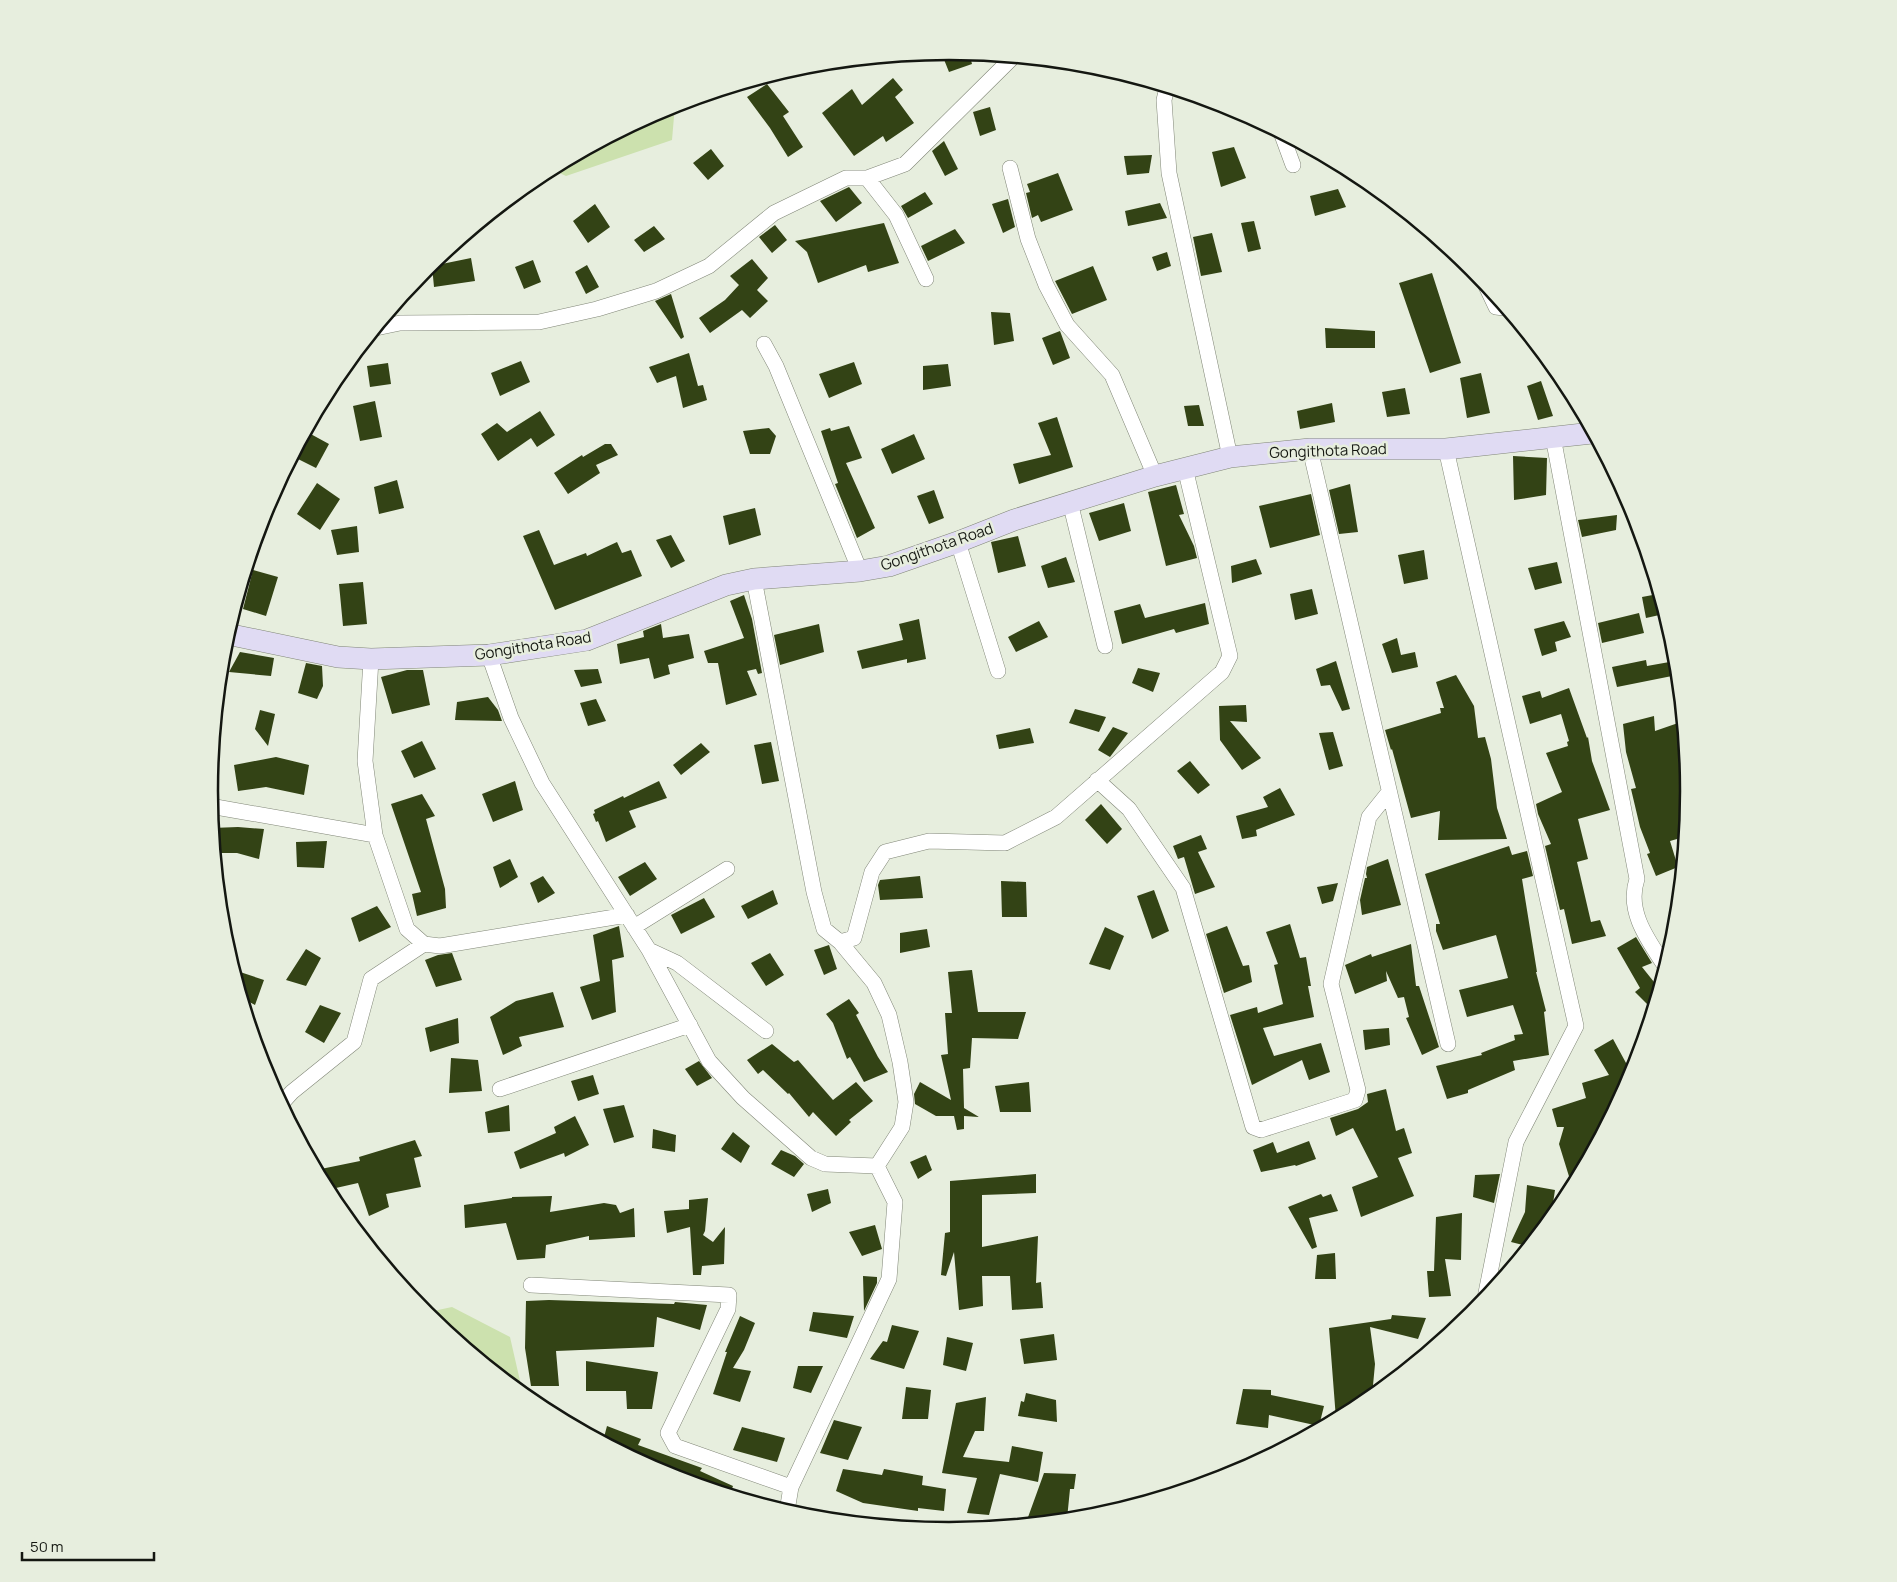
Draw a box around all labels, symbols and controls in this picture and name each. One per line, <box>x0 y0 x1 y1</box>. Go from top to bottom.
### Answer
street label: Gongithota Road <box>1269 438 1387 463</box>
street label: Gongithota Road <box>878 517 996 576</box>
street label: Gongithota Road <box>473 626 593 665</box>
scale bar <box>22 1530 155 1562</box>
text: 50 m <box>30 1536 64 1557</box>

